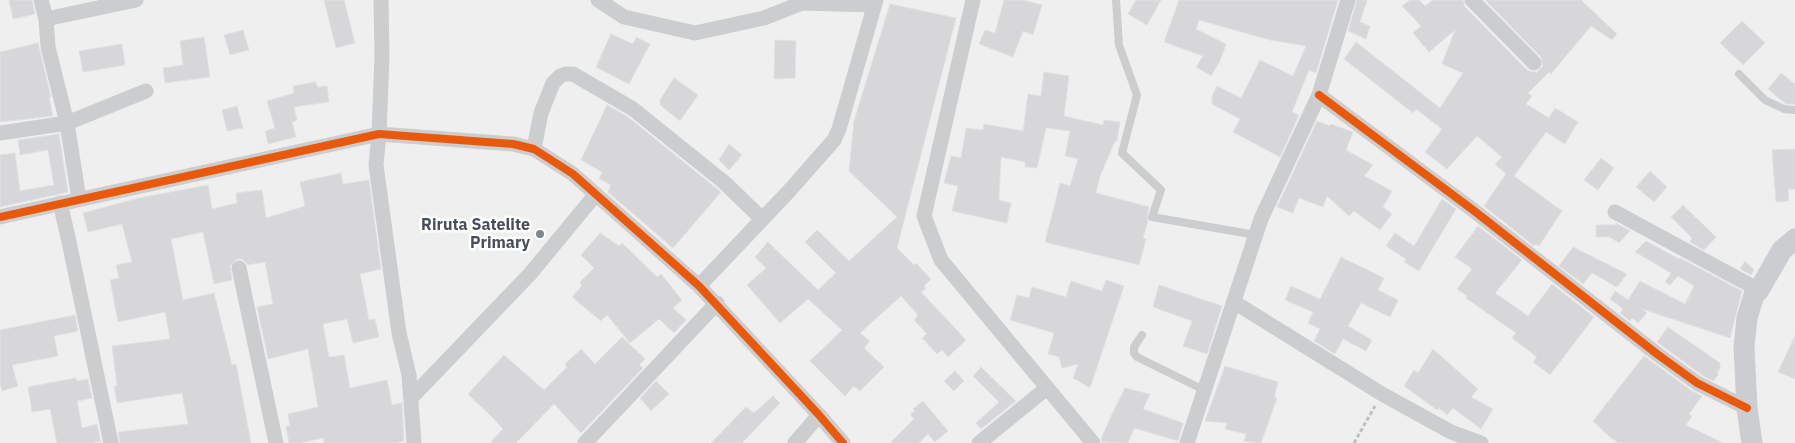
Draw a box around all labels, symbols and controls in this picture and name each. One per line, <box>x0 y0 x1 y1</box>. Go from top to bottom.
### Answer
place label: Riruta Satelite Primary <box>421 215 530 253</box>
marker: Riruta Satelite Primary <box>534 228 546 240</box>

